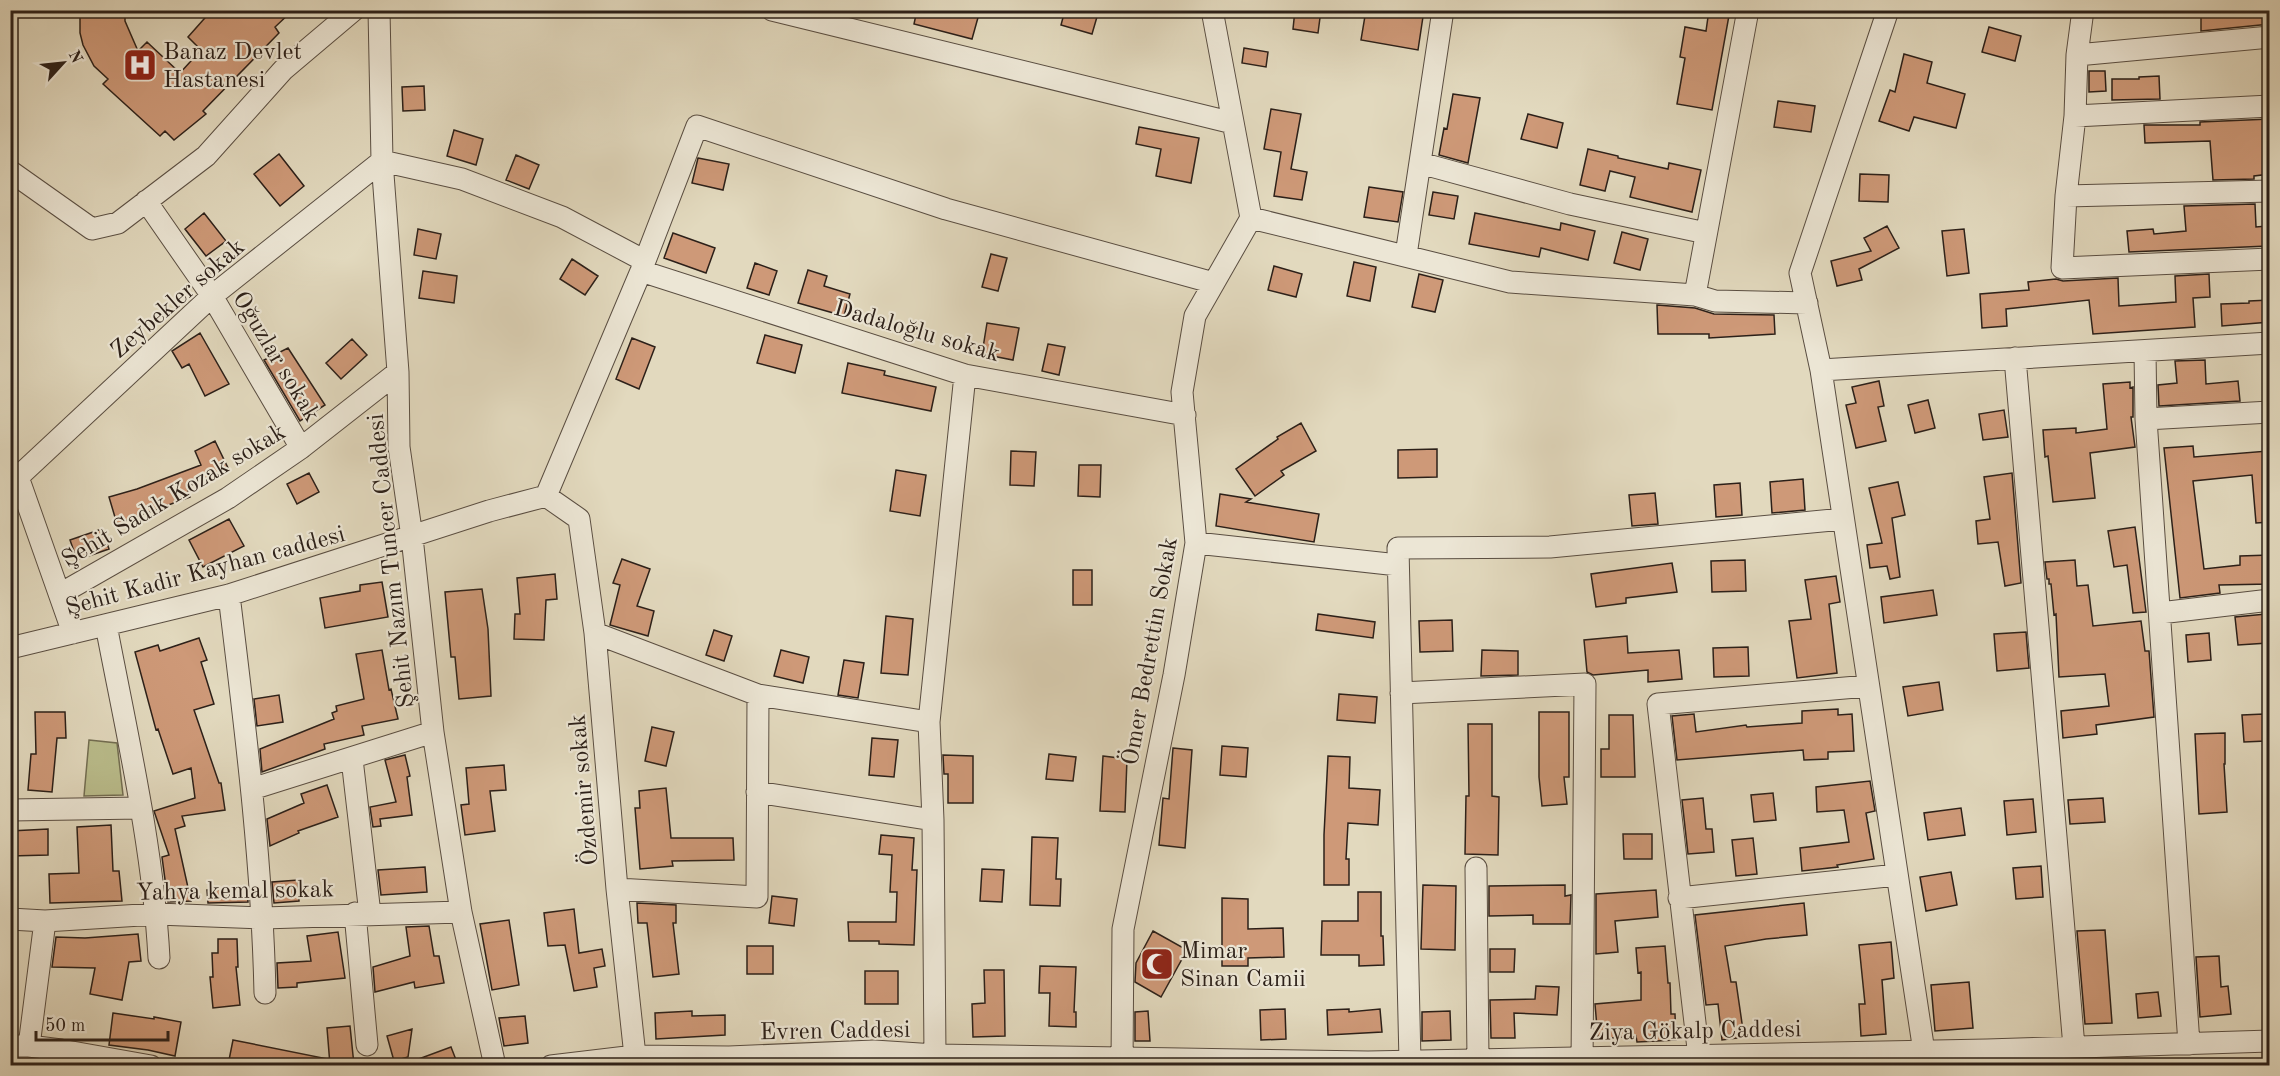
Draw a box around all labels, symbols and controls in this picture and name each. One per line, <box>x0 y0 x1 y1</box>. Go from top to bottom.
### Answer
north arrow <box>33 33 93 93</box>
place label: Banaz Devlet Hastanesi <box>163 41 302 93</box>
hospital icon: Banaz Devlet Hastanesi <box>122 47 158 83</box>
text: N <box>65 48 85 67</box>
street label: Zeybekler sokak <box>107 235 250 364</box>
street label: Oğuzlar sokak <box>227 288 323 426</box>
street label: Dadaloğlu sokak <box>831 297 1002 367</box>
street label: Şehit Nazım Tuncer Caddesi <box>365 413 419 709</box>
street label: Şehit Sadık Kozak sokak <box>58 420 290 573</box>
street label: Şehit Kadir Kayhan caddesi <box>63 523 348 621</box>
street label: Ömer Bedrettin Sokak <box>1115 535 1183 767</box>
street label: Özdemir sokak <box>562 713 604 867</box>
street label: Yahya kemal sokak <box>136 878 334 906</box>
place label: Mimar Sinan Camii <box>1180 940 1306 992</box>
mosque icon: Mimar Sinan Camii <box>1139 946 1175 982</box>
scale bar <box>36 1004 168 1042</box>
text: 50 m <box>45 1017 85 1035</box>
street label: Ziya Gökalp Caddesi <box>1588 1018 1802 1046</box>
street label: Evren Caddesi <box>759 1019 911 1045</box>

